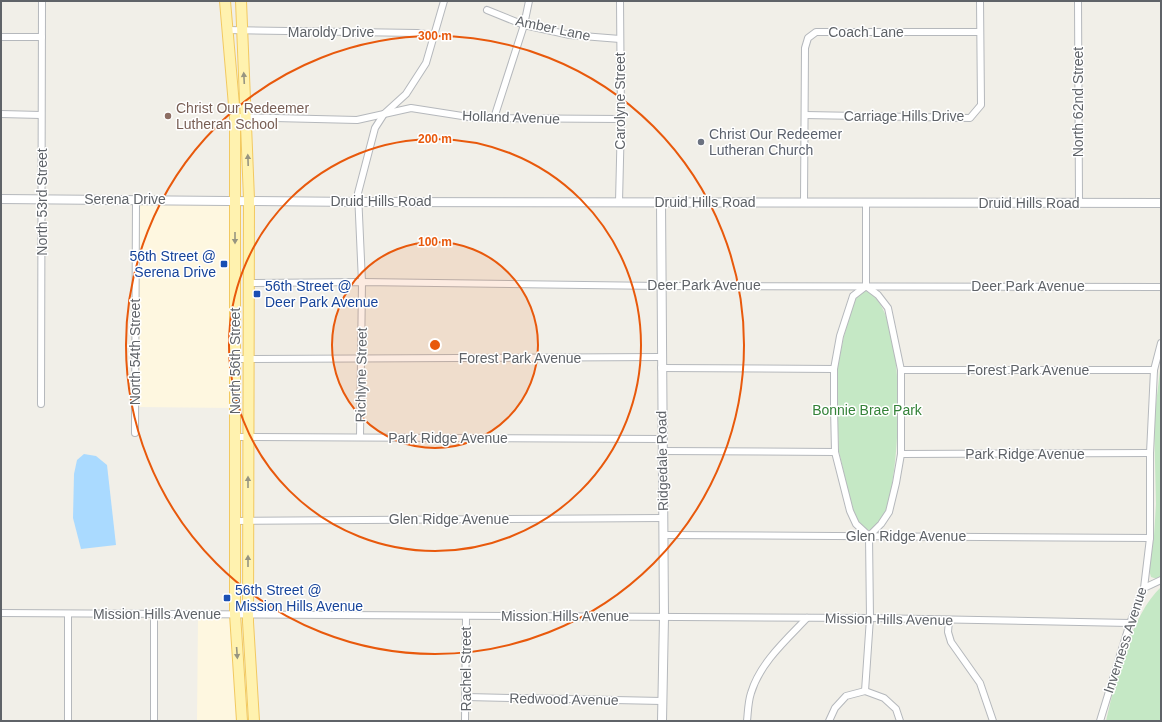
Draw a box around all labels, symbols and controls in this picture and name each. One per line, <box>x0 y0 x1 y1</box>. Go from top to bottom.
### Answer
street label: Amber Lane <box>514 12 592 44</box>
street label: Maroldy Drive <box>288 24 374 40</box>
street label: Coach Lane <box>828 24 904 40</box>
text: 300 m <box>418 29 452 43</box>
street label: North 62nd Street <box>1070 47 1086 157</box>
street label: Carolyne Street <box>612 52 628 150</box>
one-way arrow <box>241 72 248 84</box>
place label: Christ Our Redeemer Lutheran School <box>176 100 309 132</box>
street label: Holland Avenue <box>462 107 560 127</box>
street label: Carriage Hills Drive <box>844 108 964 124</box>
marker: Christ Our Redeemer Lutheran School <box>163 111 173 121</box>
place label: Christ Our Redeemer Lutheran Church <box>709 126 842 158</box>
text: 200 m <box>418 132 452 146</box>
marker: Christ Our Redeemer Lutheran Church <box>696 137 706 147</box>
street label: North 53rd Street <box>34 148 50 256</box>
one-way arrow <box>244 154 251 166</box>
street label: Serena Drive <box>84 191 166 207</box>
street label: Druid Hills Road <box>330 193 432 209</box>
street label: Druid Hills Road <box>654 194 756 210</box>
street label: Druid Hills Road <box>978 195 1080 211</box>
one-way arrow <box>232 232 239 244</box>
text: 100 m <box>418 235 452 249</box>
place label: 56th Street @ Serena Drive <box>129 248 216 280</box>
marker: 56th Street @ Serena Drive <box>219 259 229 269</box>
street label: Deer Park Avenue <box>647 277 761 293</box>
place label: 56th Street @ Deer Park Avenue <box>265 278 379 310</box>
street label: Deer Park Avenue <box>971 278 1085 294</box>
marker: 56th Street @ Deer Park Avenue <box>252 289 262 299</box>
street label: North 54th Street <box>127 299 143 405</box>
street label: North 56th Street <box>227 308 243 414</box>
street label: Richlyne Street <box>352 327 370 423</box>
centre of rings <box>428 338 442 352</box>
street label: Forest Park Avenue <box>459 350 582 366</box>
street label: Forest Park Avenue <box>967 362 1090 378</box>
park label: Bonnie Brae Park <box>812 402 923 418</box>
street label: Ridgedale Road <box>653 411 671 511</box>
street label: Park Ridge Avenue <box>388 430 508 446</box>
street label: Park Ridge Avenue <box>965 446 1085 462</box>
one-way arrow <box>245 475 251 488</box>
street label: Glen Ridge Avenue <box>389 511 509 527</box>
street label: Glen Ridge Avenue <box>846 528 966 544</box>
one-way arrow <box>245 554 251 567</box>
place label: 56th Street @ Mission Hills Avenue <box>235 582 363 614</box>
street label: Inverness Avenue <box>1100 585 1150 695</box>
marker: 56th Street @ Mission Hills Avenue <box>222 593 232 603</box>
street label: Mission Hills Avenue <box>93 606 221 622</box>
street label: Mission Hills Avenue <box>501 608 629 624</box>
street label: Mission Hills Avenue <box>825 610 953 628</box>
street label: Rachel Street <box>458 626 474 711</box>
one-way arrow <box>234 647 241 659</box>
street label: Redwood Avenue <box>509 690 619 708</box>

